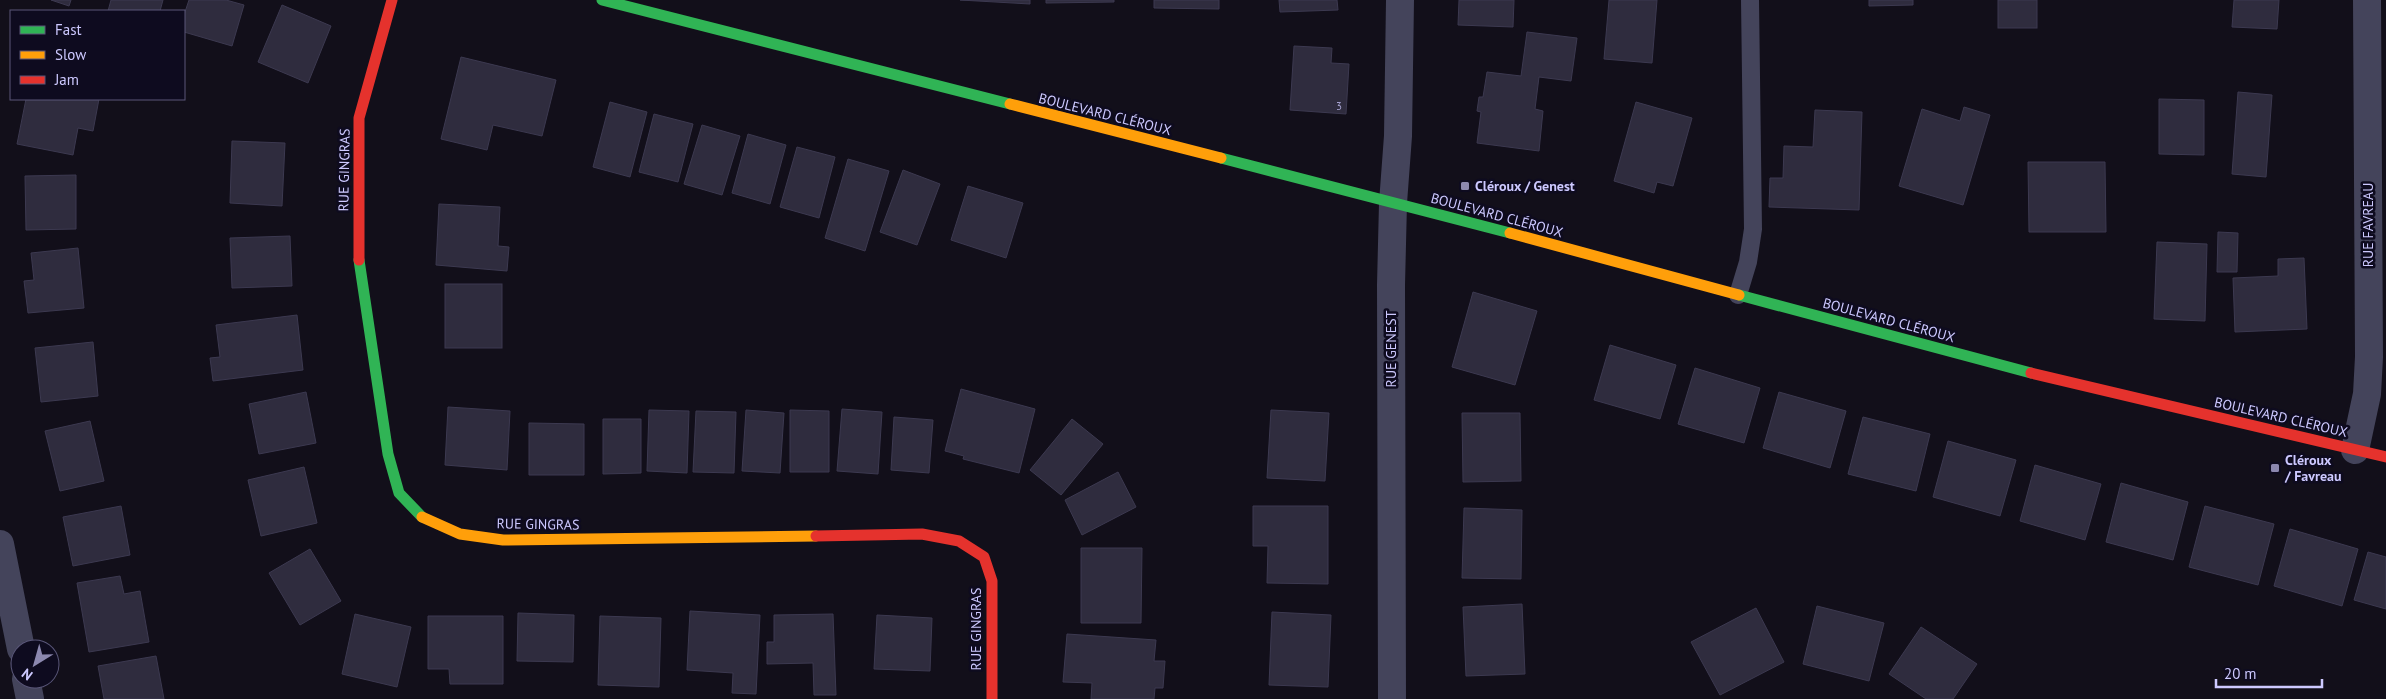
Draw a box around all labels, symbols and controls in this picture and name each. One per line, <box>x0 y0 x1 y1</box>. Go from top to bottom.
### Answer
legend <box>10 10 185 100</box>
text: Fast <box>55 20 82 39</box>
text: Slow <box>55 45 86 64</box>
text: Jam <box>54 70 79 89</box>
street label: BOULEVARD CLÉROUX <box>1037 89 1174 139</box>
house number: 3 <box>1336 99 1342 113</box>
street label: RUE GINGRAS <box>334 128 354 212</box>
place label: Cléroux / Genest <box>1475 177 1575 195</box>
marker: Cléroux / Genest <box>1459 180 1471 192</box>
street label: RUE FAVREAU <box>2359 183 2377 267</box>
street label: BOULEVARD CLÉROUX <box>1429 189 1565 241</box>
street label: BOULEVARD CLÉROUX <box>1821 294 1957 346</box>
street label: RUE GENEST <box>1382 310 1400 387</box>
street label: BOULEVARD CLÉROUX <box>2213 393 2350 441</box>
place label: Cléroux / Favreau <box>2284 451 2342 485</box>
marker: Cléroux / Favreau <box>2269 462 2281 474</box>
street label: RUE GINGRAS <box>496 514 580 534</box>
street label: RUE GINGRAS <box>967 588 985 670</box>
north arrow <box>10 639 60 689</box>
scale bar <box>2216 656 2322 688</box>
text: N <box>18 664 36 684</box>
text: 20 m <box>2224 664 2257 683</box>

